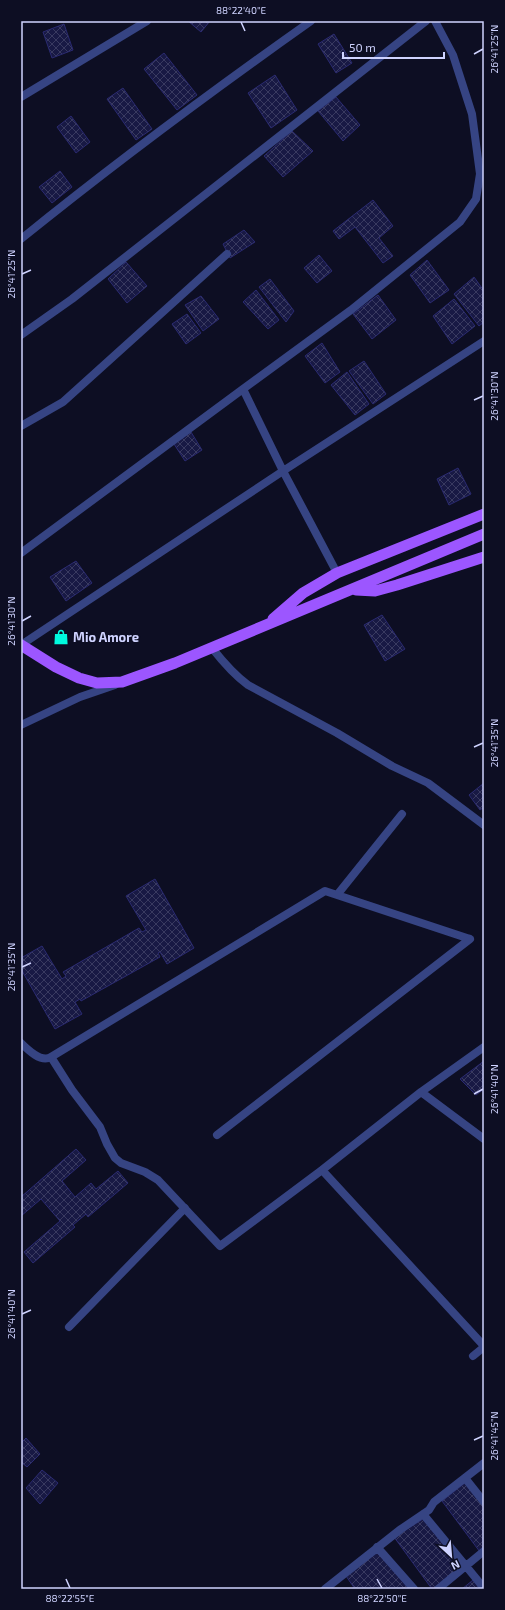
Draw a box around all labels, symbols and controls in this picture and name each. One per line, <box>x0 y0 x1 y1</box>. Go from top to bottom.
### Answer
text: 88°22'40"E <box>216 4 267 16</box>
text: 26°41'25"N <box>488 25 500 73</box>
scale bar <box>343 34 444 60</box>
text: 50 m <box>349 40 376 54</box>
text: 26°41'25"N <box>5 250 17 298</box>
text: 26°41'30"N <box>488 371 500 421</box>
text: 26°41'30"N <box>5 596 17 646</box>
shop icon: Mio Amore <box>52 628 70 646</box>
place label: Mio Amore <box>73 629 139 645</box>
text: 26°41'35"N <box>488 719 500 767</box>
text: 26°41'35"N <box>5 943 17 991</box>
text: 26°41'40"N <box>488 1064 500 1114</box>
text: 26°41'40"N <box>5 1289 17 1339</box>
text: 26°41'45"N <box>488 1411 500 1461</box>
north arrow <box>431 1536 471 1576</box>
text: N <box>449 1558 462 1573</box>
text: 88°22'55"E <box>46 1592 95 1604</box>
text: 88°22'50"E <box>357 1592 407 1604</box>

